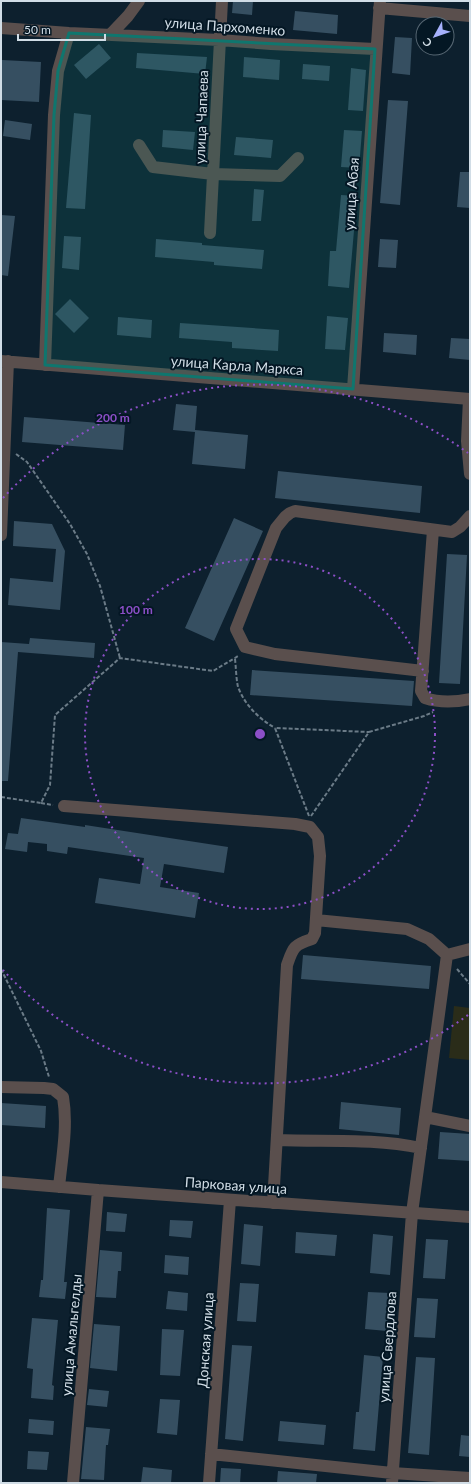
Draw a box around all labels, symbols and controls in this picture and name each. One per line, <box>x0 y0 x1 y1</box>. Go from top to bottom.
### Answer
street label: улица Пархоменко <box>164 13 286 39</box>
scale bar <box>18 16 105 42</box>
north arrow <box>415 16 455 56</box>
text: 50 m <box>24 22 51 37</box>
text: С <box>419 35 434 50</box>
street label: улица Чапаева <box>191 70 211 164</box>
street label: улица Абая <box>340 157 362 231</box>
street label: улица Карла Маркса <box>170 352 304 378</box>
text: 200 m <box>96 410 130 425</box>
text: 100 m <box>119 602 153 617</box>
centre of rings <box>253 727 267 741</box>
street label: Парковая улица <box>184 1173 288 1197</box>
street label: улица Амальгелды <box>57 1273 85 1397</box>
street label: Донская улица <box>193 1291 217 1388</box>
street label: улица Свердлова <box>375 1291 399 1403</box>

